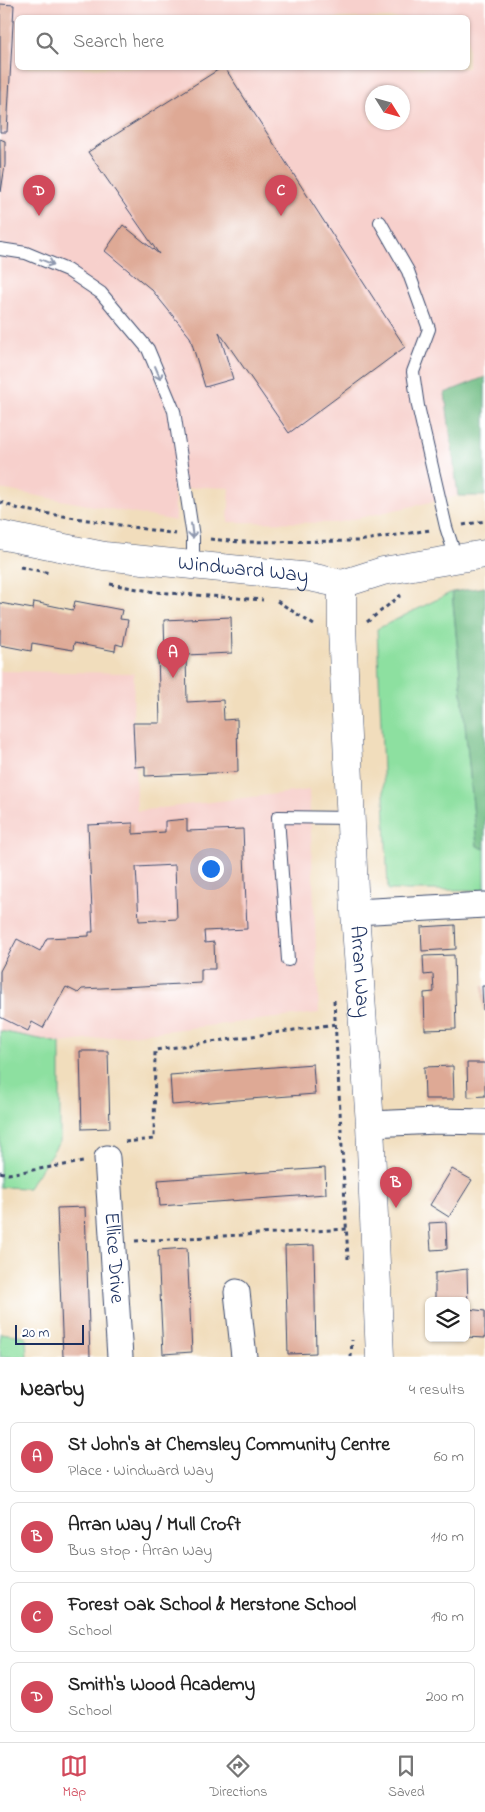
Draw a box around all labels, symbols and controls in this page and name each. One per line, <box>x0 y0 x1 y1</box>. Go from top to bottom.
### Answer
search box <box>15 15 470 70</box>
icon: search <box>33 29 61 57</box>
text: Search here <box>73 29 164 56</box>
north arrow <box>365 85 410 130</box>
pin: D <box>23 175 55 216</box>
pin: C <box>265 175 297 216</box>
one-way arrow <box>39 257 54 267</box>
one-way arrow <box>154 365 163 380</box>
one-way arrow <box>187 523 197 539</box>
street label: Windward Way <box>176 549 310 594</box>
pin: A <box>157 637 189 678</box>
your location <box>198 856 224 882</box>
street label: Arran Way <box>341 924 377 1019</box>
pin: B <box>380 1167 412 1208</box>
street label: Ellice Drive <box>96 1211 132 1305</box>
map controls <box>425 1297 470 1342</box>
button: layers <box>425 1297 470 1342</box>
scale bar <box>15 1322 84 1345</box>
text: 20 m <box>22 1323 49 1344</box>
text: Nearby <box>20 1375 84 1405</box>
text: 4 results <box>409 1378 465 1402</box>
text: St John's at Chemsley Community Centre <box>68 1432 390 1459</box>
text: A <box>32 1445 42 1469</box>
text: 60 m <box>434 1445 464 1469</box>
text: Place · Windward Way <box>68 1459 213 1483</box>
text: Arran Way / Mull Croft <box>68 1512 241 1539</box>
text: B <box>32 1525 42 1549</box>
text: 110 m <box>430 1525 464 1549</box>
text: Bus stop · Arran Way <box>68 1539 212 1563</box>
text: Forest Oak School & Merstone School <box>68 1592 356 1619</box>
text: C <box>33 1605 41 1629</box>
text: 190 m <box>431 1605 464 1629</box>
text: School <box>68 1619 112 1643</box>
text: Smith's Wood Academy <box>68 1672 255 1699</box>
text: D <box>31 1685 43 1709</box>
text: 200 m <box>426 1685 464 1709</box>
text: School <box>68 1699 112 1723</box>
tab: Map <box>60 1752 88 1803</box>
tab: Directions <box>209 1752 267 1803</box>
tab: Saved <box>388 1752 425 1803</box>

